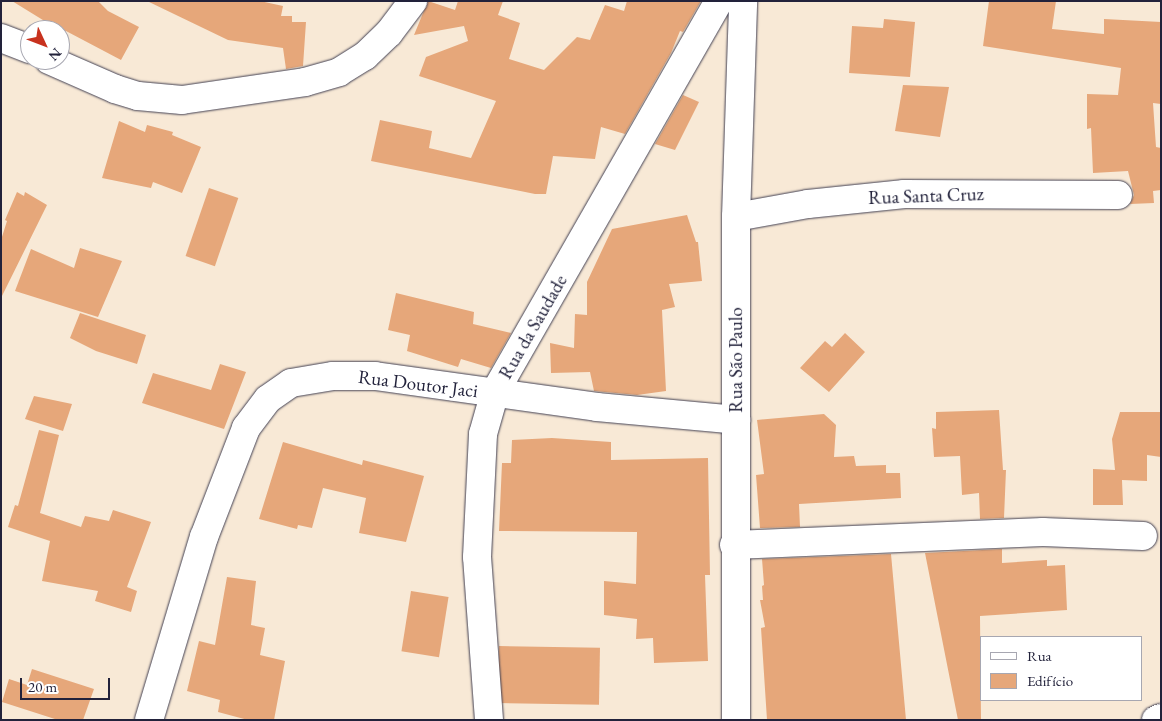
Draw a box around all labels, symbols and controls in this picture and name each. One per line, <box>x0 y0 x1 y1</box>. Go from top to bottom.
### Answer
north arrow <box>20 20 70 70</box>
text: N <box>45 44 66 65</box>
street label: Rua Santa Cruz <box>868 183 984 209</box>
street label: Rua da Saudade <box>494 271 572 383</box>
street label: Rua São Paulo <box>725 307 747 413</box>
street label: Rua Doutor Jaci <box>357 365 479 403</box>
legend <box>980 636 1142 701</box>
text: Rua <box>1027 646 1052 665</box>
scale bar <box>22 668 112 700</box>
text: Edifício <box>1027 671 1073 690</box>
text: 20 m <box>28 677 57 696</box>

